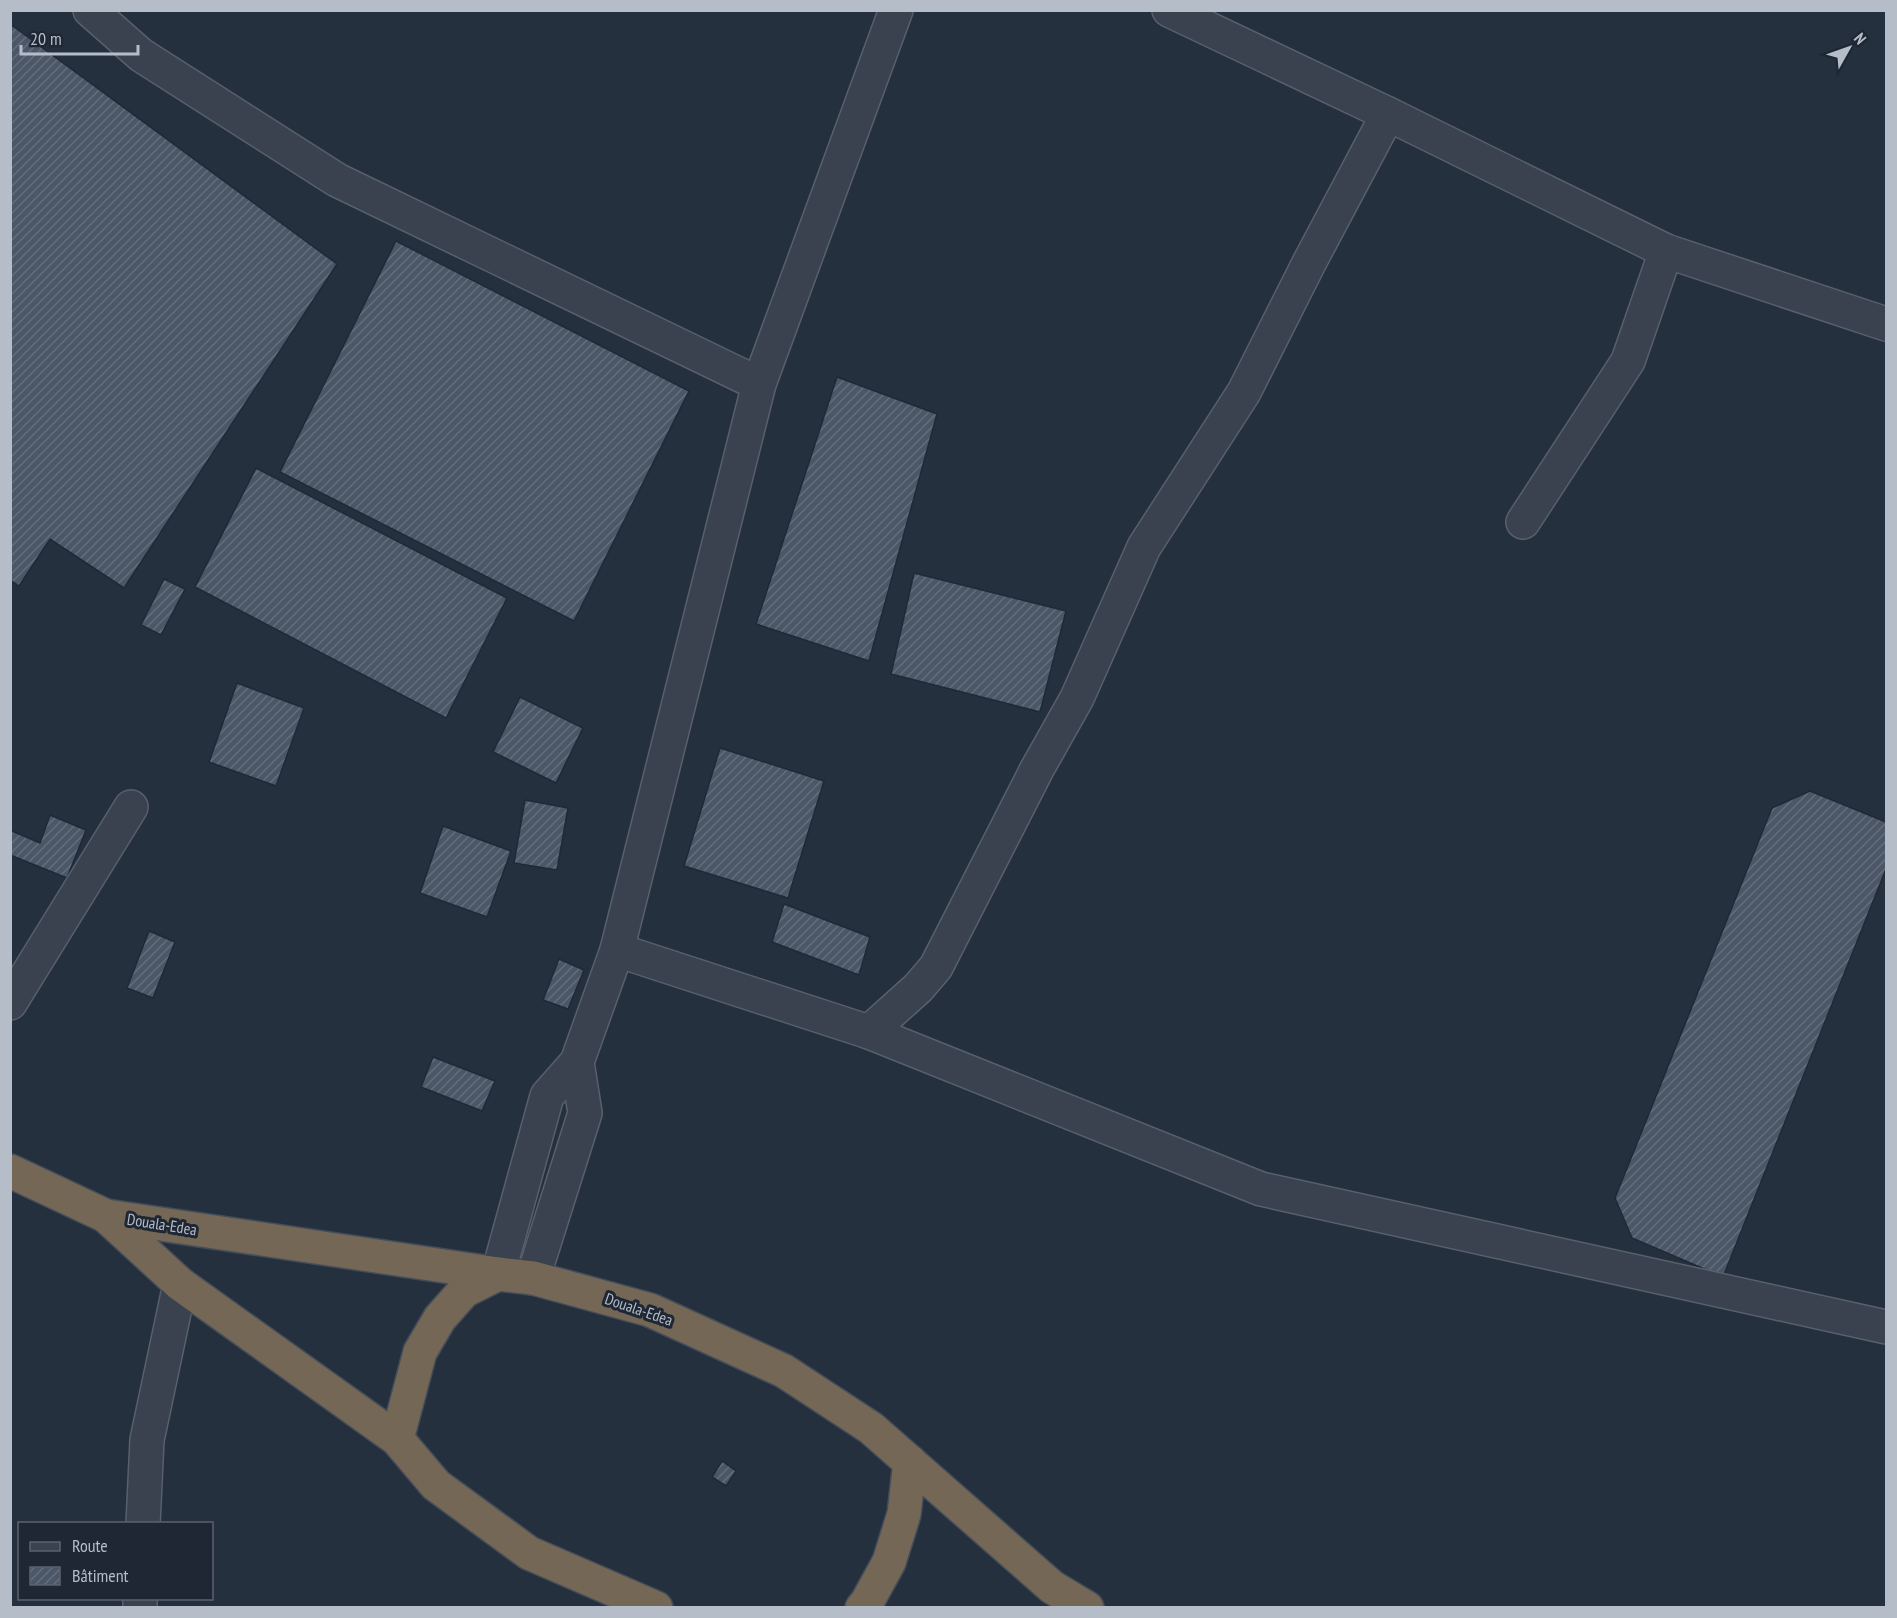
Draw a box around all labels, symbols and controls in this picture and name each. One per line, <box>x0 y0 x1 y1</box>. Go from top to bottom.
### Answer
scale bar <box>21 18 138 56</box>
north arrow <box>1819 18 1879 78</box>
text: 20 m <box>30 27 62 50</box>
text: N <box>1850 29 1871 48</box>
street label: Douala-Edea <box>126 1209 198 1239</box>
street label: Douala-Edea <box>603 1288 675 1330</box>
legend <box>18 1522 213 1600</box>
text: Route <box>72 1534 108 1557</box>
text: Bâtiment <box>72 1564 129 1587</box>

